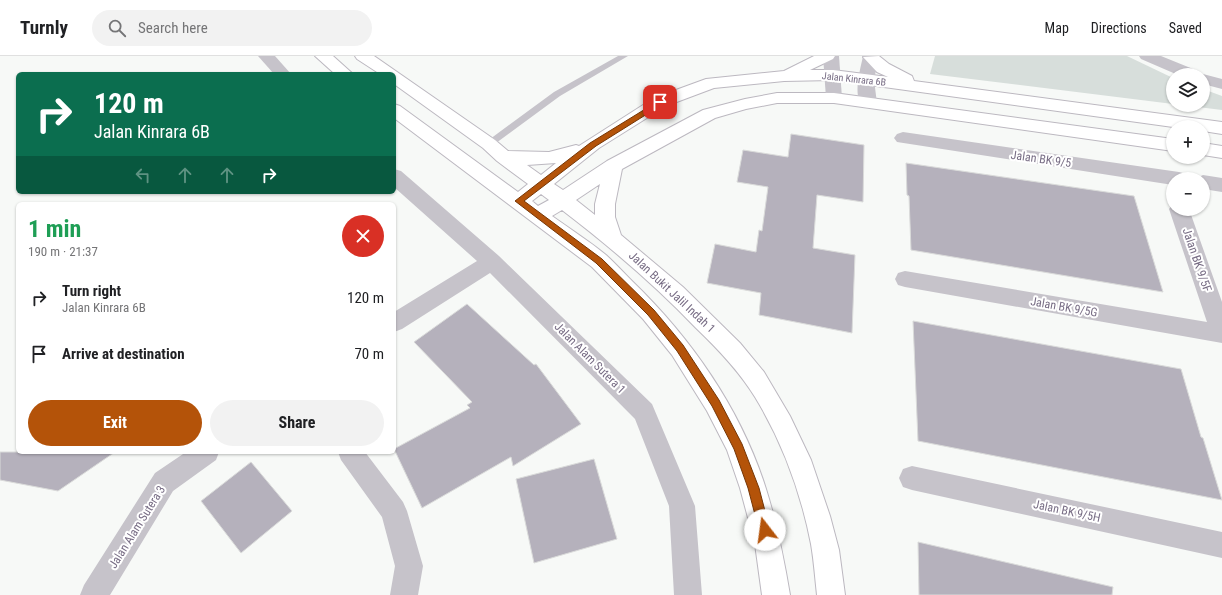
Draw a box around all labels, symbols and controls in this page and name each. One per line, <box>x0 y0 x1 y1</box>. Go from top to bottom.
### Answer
search box <box>92 10 372 46</box>
text: Turnly <box>20 16 68 39</box>
icon: search <box>106 17 128 39</box>
text: Search here <box>138 19 208 37</box>
text: Map <box>1045 20 1069 36</box>
text: Directions <box>1091 20 1147 36</box>
text: Saved <box>1169 20 1202 36</box>
map controls <box>1166 68 1210 216</box>
button: layers <box>1166 68 1210 112</box>
street label: Jalan Kinrara 6B <box>821 70 887 88</box>
pin <box>643 85 677 119</box>
text: 120 m <box>94 87 164 120</box>
icon: right <box>28 88 80 140</box>
icon: arrive <box>649 91 671 113</box>
button: + <box>1166 120 1210 164</box>
text: Jalan Kinrara 6B <box>94 121 210 142</box>
street label: Jalan BK 9/5 <box>1010 148 1072 170</box>
icon: left <box>132 164 154 186</box>
icon: ahead <box>174 164 196 186</box>
icon: ahead <box>216 164 238 186</box>
icon: right <box>258 164 280 186</box>
button: − <box>1166 172 1210 216</box>
text: 1 min <box>28 215 81 243</box>
button: close <box>342 215 384 257</box>
street label: Jalan BK 9/5F <box>1180 226 1215 294</box>
text: 190 m · 21:37 <box>28 244 98 259</box>
street label: Jalan Bukit Jalil Indah 1 <box>626 248 718 336</box>
text: Turn right <box>62 282 121 300</box>
icon: right <box>28 287 50 309</box>
text: 120 m <box>347 289 384 307</box>
street label: Jalan BK 9/5G <box>1029 294 1099 320</box>
text: Jalan Kinrara 6B <box>62 300 146 315</box>
street label: Jalan Alam Sutera 1 <box>552 320 628 396</box>
icon: arrive <box>28 343 50 365</box>
text: Arrive at destination <box>62 345 185 363</box>
text: 70 m <box>354 345 384 363</box>
button: Exit <box>28 400 202 446</box>
button: Share <box>210 400 384 446</box>
street label: Jalan Alam Sutera 3 <box>106 483 168 571</box>
street label: Jalan BK 9/5H <box>1032 497 1102 525</box>
position arrow <box>744 509 786 551</box>

